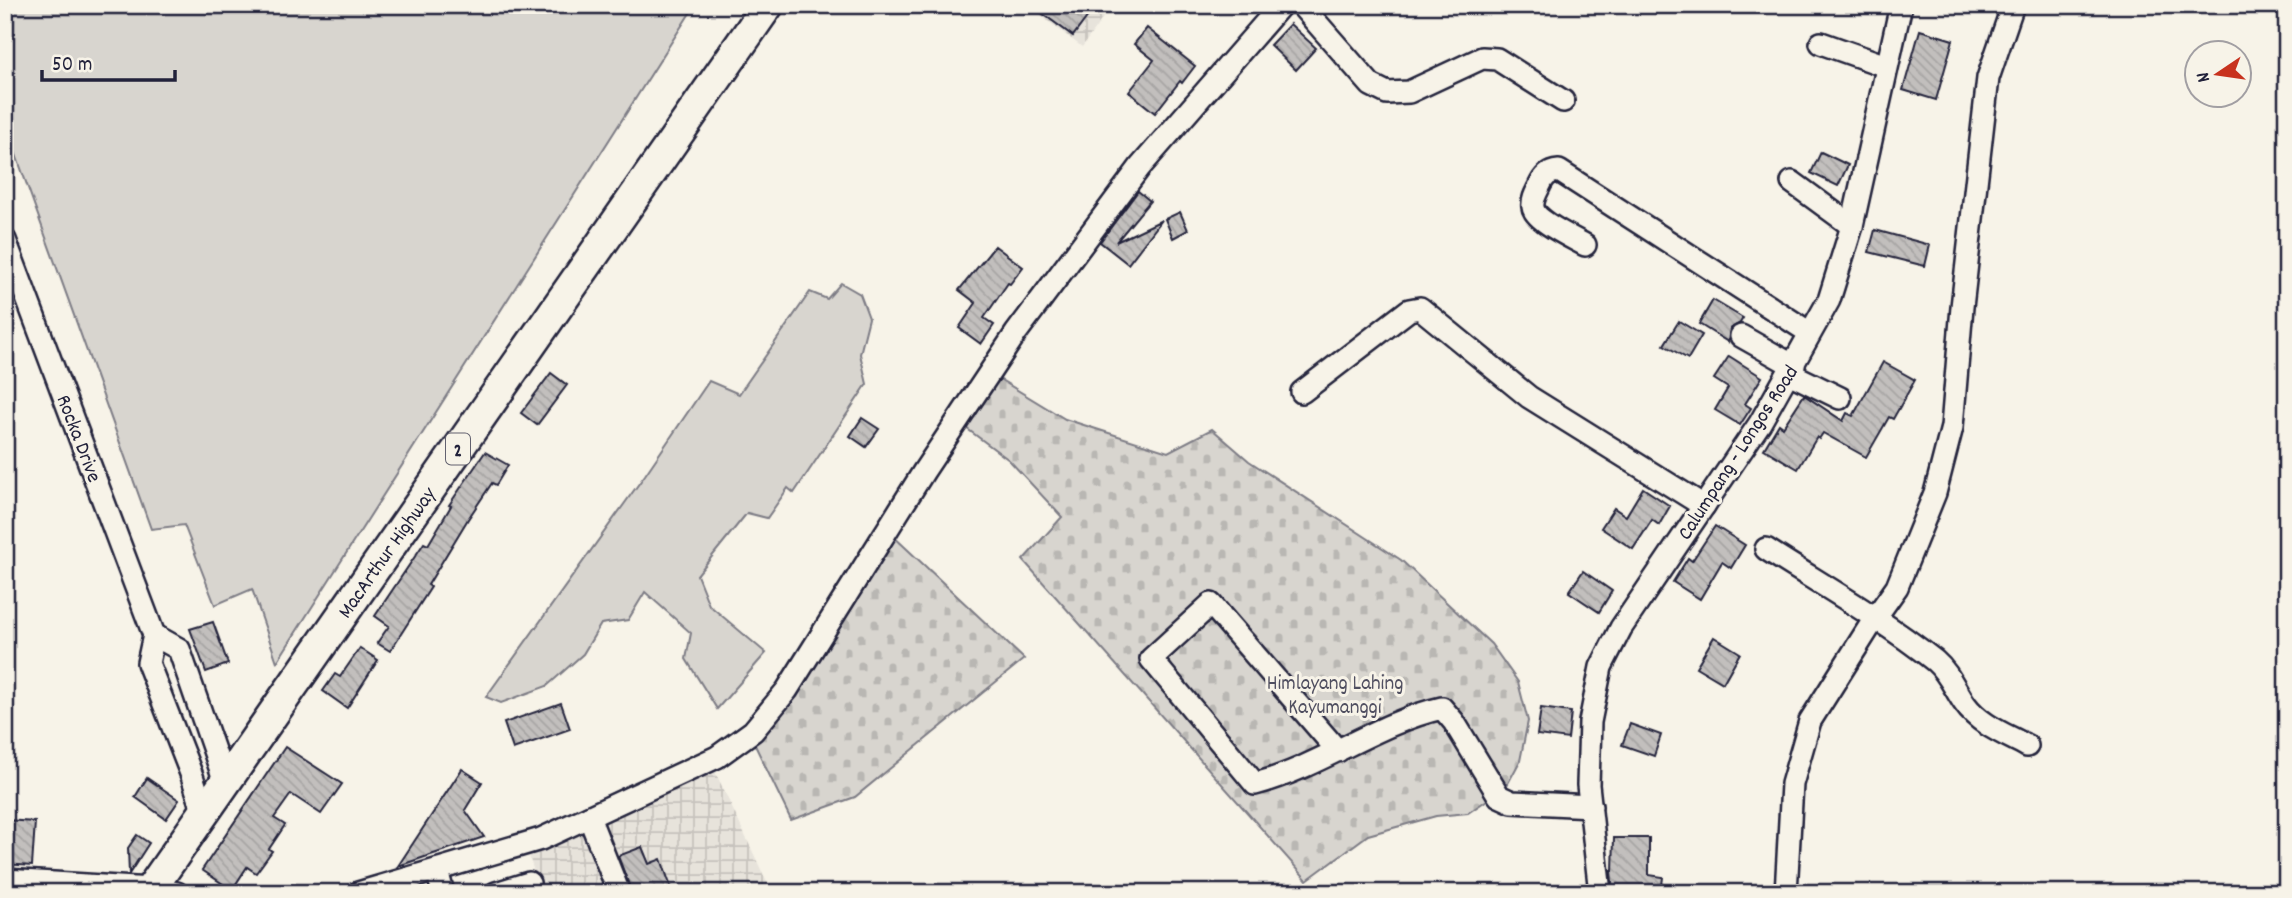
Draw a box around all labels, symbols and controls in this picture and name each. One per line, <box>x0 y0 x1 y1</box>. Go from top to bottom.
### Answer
scale bar <box>42 38 175 82</box>
north arrow <box>2184 38 2254 108</box>
text: 50 m <box>52 51 92 81</box>
text: N <box>2191 69 2219 85</box>
street label: Calumpang - Longos Road <box>1672 360 1807 547</box>
street label: Rocka Drive <box>47 391 108 487</box>
road number: 2 <box>446 433 470 464</box>
street label: MacArthur Highway <box>332 482 445 625</box>
park label: Himlayang Lahing Kayumanggi <box>1267 670 1403 724</box>

